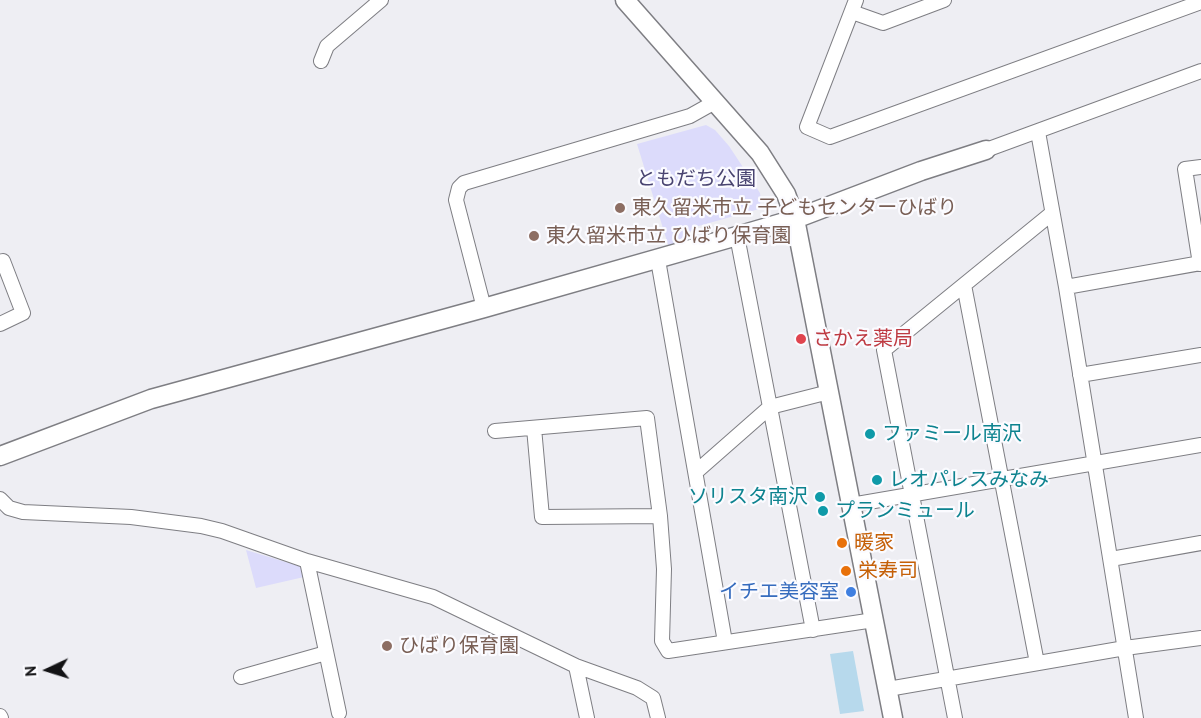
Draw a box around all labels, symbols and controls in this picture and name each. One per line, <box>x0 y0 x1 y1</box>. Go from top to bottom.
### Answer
park label: ともだち公園 <box>636 167 756 191</box>
place label: 東久留米市立 子どもセンターひばり <box>632 196 957 220</box>
marker: 東久留米市立 子どもセンターひばり <box>613 201 627 215</box>
place label: 東久留米市立 ひばり保育園 <box>546 224 791 248</box>
marker: 東久留米市立 ひばり保育園 <box>527 229 541 243</box>
place label: さかえ薬局 <box>813 327 913 351</box>
marker: さかえ薬局 <box>794 332 808 346</box>
place label: ファミール南沢 <box>882 422 1022 446</box>
marker: ファミール南沢 <box>863 427 877 441</box>
place label: レオパレスみなみ <box>889 468 1049 492</box>
marker: レオパレスみなみ <box>870 473 884 487</box>
place label: ソリスタ南沢 <box>688 485 808 509</box>
marker: ソリスタ南沢 <box>813 490 827 504</box>
place label: プランミュール <box>835 499 975 523</box>
marker: プランミュール <box>816 504 830 518</box>
place label: 暖家 <box>854 531 894 555</box>
marker: 暖家 <box>835 536 849 550</box>
place label: 栄寿司 <box>858 559 918 583</box>
marker: 栄寿司 <box>839 564 853 578</box>
place label: イチエ美容室 <box>719 580 839 604</box>
marker: イチエ美容室 <box>844 585 858 599</box>
place label: ひばり保育園 <box>399 634 519 658</box>
marker: ひばり保育園 <box>380 639 394 653</box>
north arrow <box>18 640 78 700</box>
text: N <box>20 665 40 677</box>

